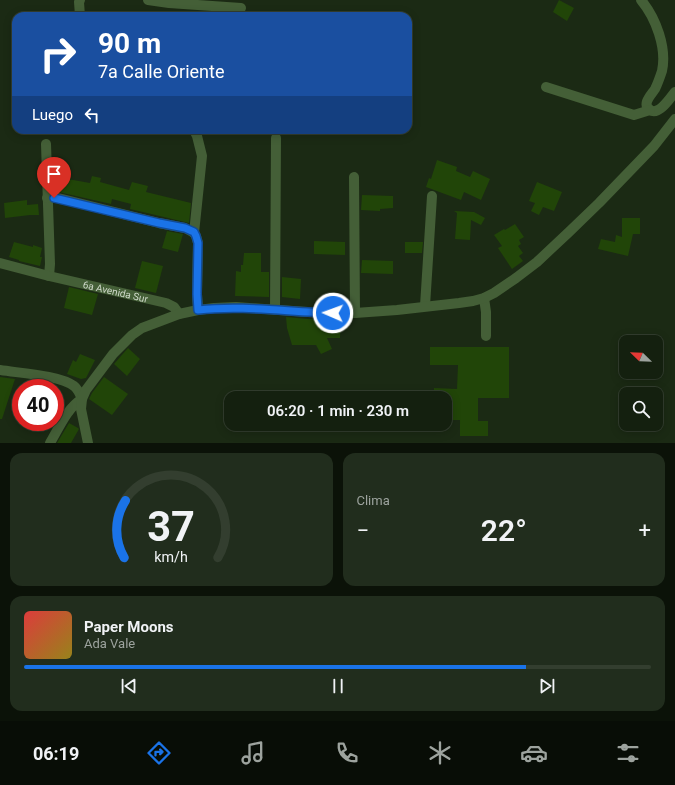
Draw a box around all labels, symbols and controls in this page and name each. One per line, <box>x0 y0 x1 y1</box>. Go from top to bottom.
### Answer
text: 90 m <box>98 27 161 60</box>
icon: right <box>32 28 84 80</box>
text: 7a Calle Oriente <box>98 61 224 82</box>
icon: left <box>81 104 103 126</box>
text: Luego <box>32 106 73 124</box>
pin <box>37 157 71 198</box>
icon: arrive <box>43 163 65 185</box>
street label: 6a Avenida Sur <box>82 279 150 305</box>
position arrow <box>312 292 354 334</box>
north arrow <box>619 335 663 379</box>
map controls <box>619 335 663 431</box>
speed limit sign: 40 <box>12 379 64 431</box>
button: search <box>619 387 663 431</box>
text: 06:20 · 1 min · 230 m <box>267 402 409 420</box>
text: Clima <box>357 493 390 508</box>
text: 37 <box>147 501 195 550</box>
text: 22° <box>481 513 527 548</box>
text: − <box>357 518 369 543</box>
text: + <box>639 518 651 543</box>
text: km/h <box>154 548 188 564</box>
text: Paper Moons <box>84 618 174 636</box>
text: Ada Vale <box>84 636 135 651</box>
icon: previous <box>118 675 140 697</box>
icon: pause <box>327 675 349 697</box>
icon: next <box>536 675 558 697</box>
icon: directions <box>145 739 173 767</box>
icon: music <box>239 739 267 767</box>
icon: phone <box>333 739 361 767</box>
icon: climate <box>426 739 454 767</box>
icon: car <box>520 739 548 767</box>
icon: filters <box>614 739 642 767</box>
text: 06:19 <box>33 743 79 764</box>

